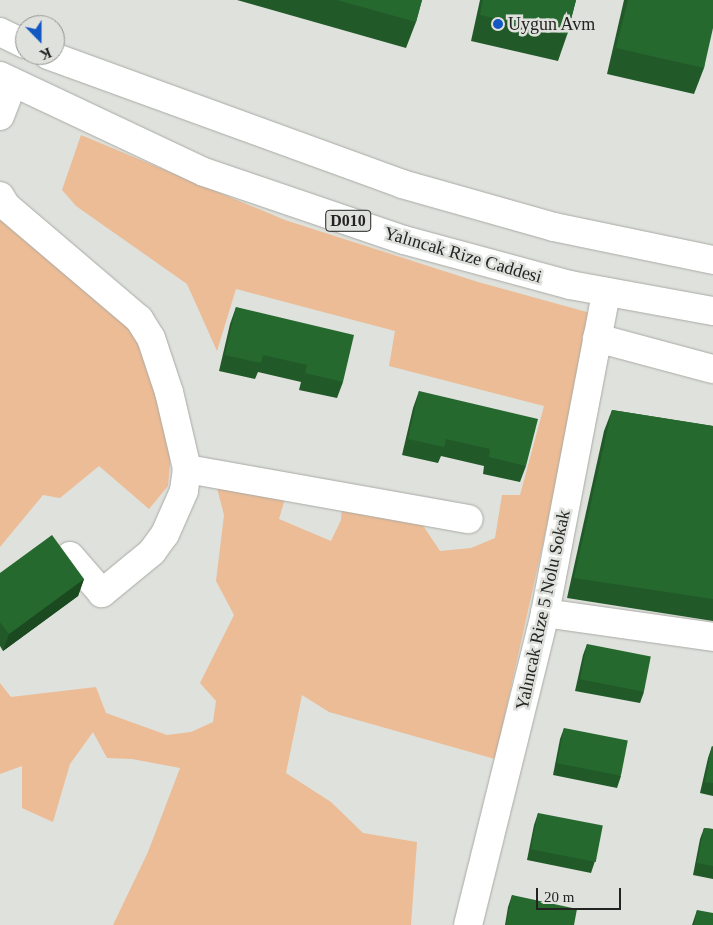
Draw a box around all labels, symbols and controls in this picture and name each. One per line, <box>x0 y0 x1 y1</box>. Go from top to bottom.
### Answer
place label: Uygun Avm <box>508 13 596 35</box>
north arrow <box>15 15 65 65</box>
marker: Uygun Avm <box>492 18 504 30</box>
text: K <box>38 44 53 62</box>
road number: D010 <box>324 208 372 235</box>
street label: Yalıncak Rize Caddesi <box>382 222 544 288</box>
street label: Yalıncak Rize 5 Nolu Sokak <box>511 508 575 712</box>
scale bar <box>538 878 623 910</box>
text: 20 m <box>544 889 574 905</box>

